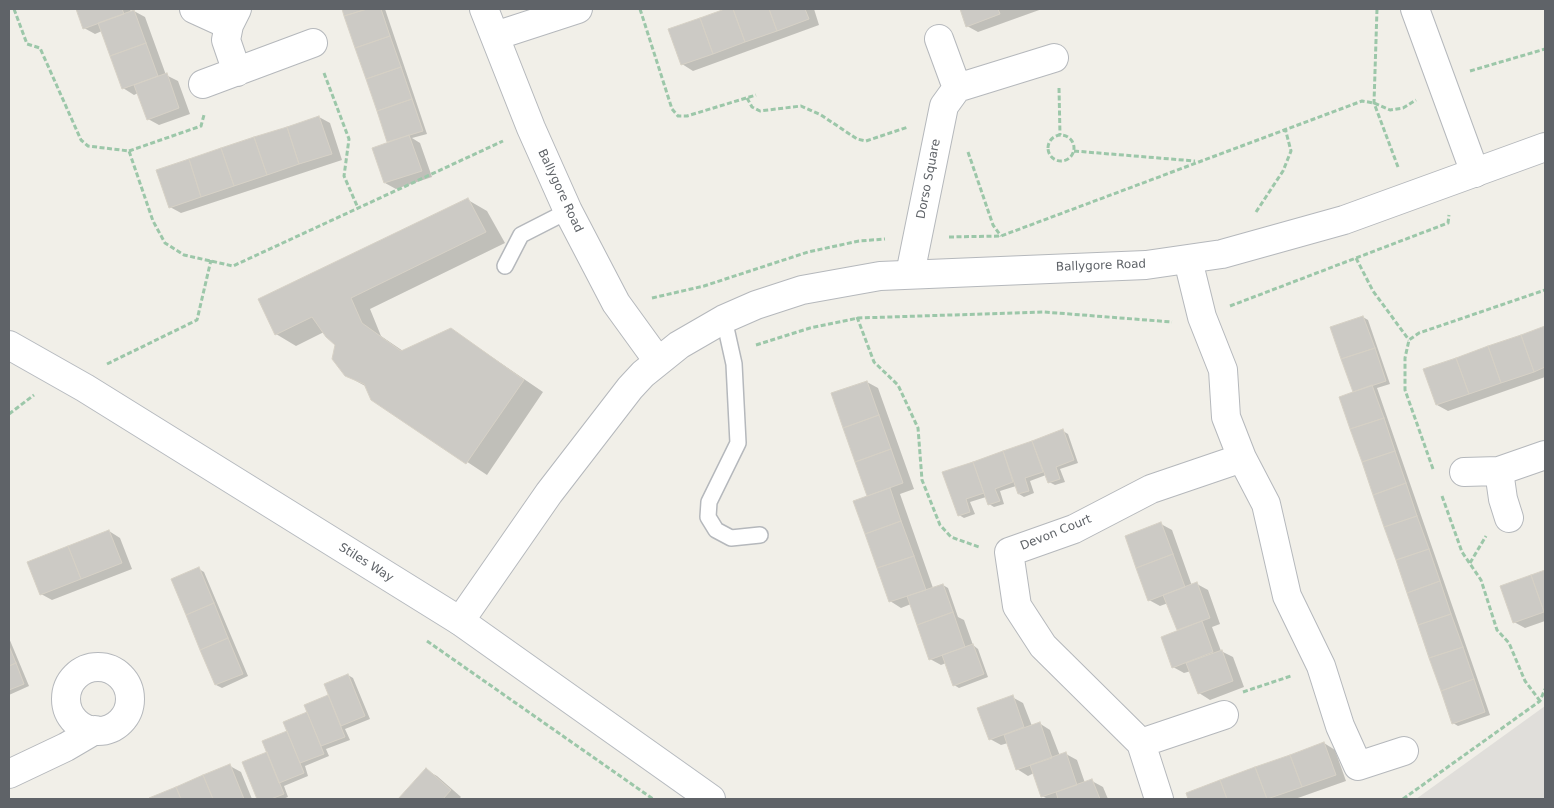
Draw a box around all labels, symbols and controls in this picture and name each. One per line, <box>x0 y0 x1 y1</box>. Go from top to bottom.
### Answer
street label: Dorso Square <box>914 138 944 220</box>
street label: Ballygore Road <box>534 147 586 235</box>
street label: Ballygore Road <box>1056 257 1146 275</box>
street label: Devon Court <box>1018 512 1094 554</box>
street label: Stiles Way <box>336 540 396 586</box>

